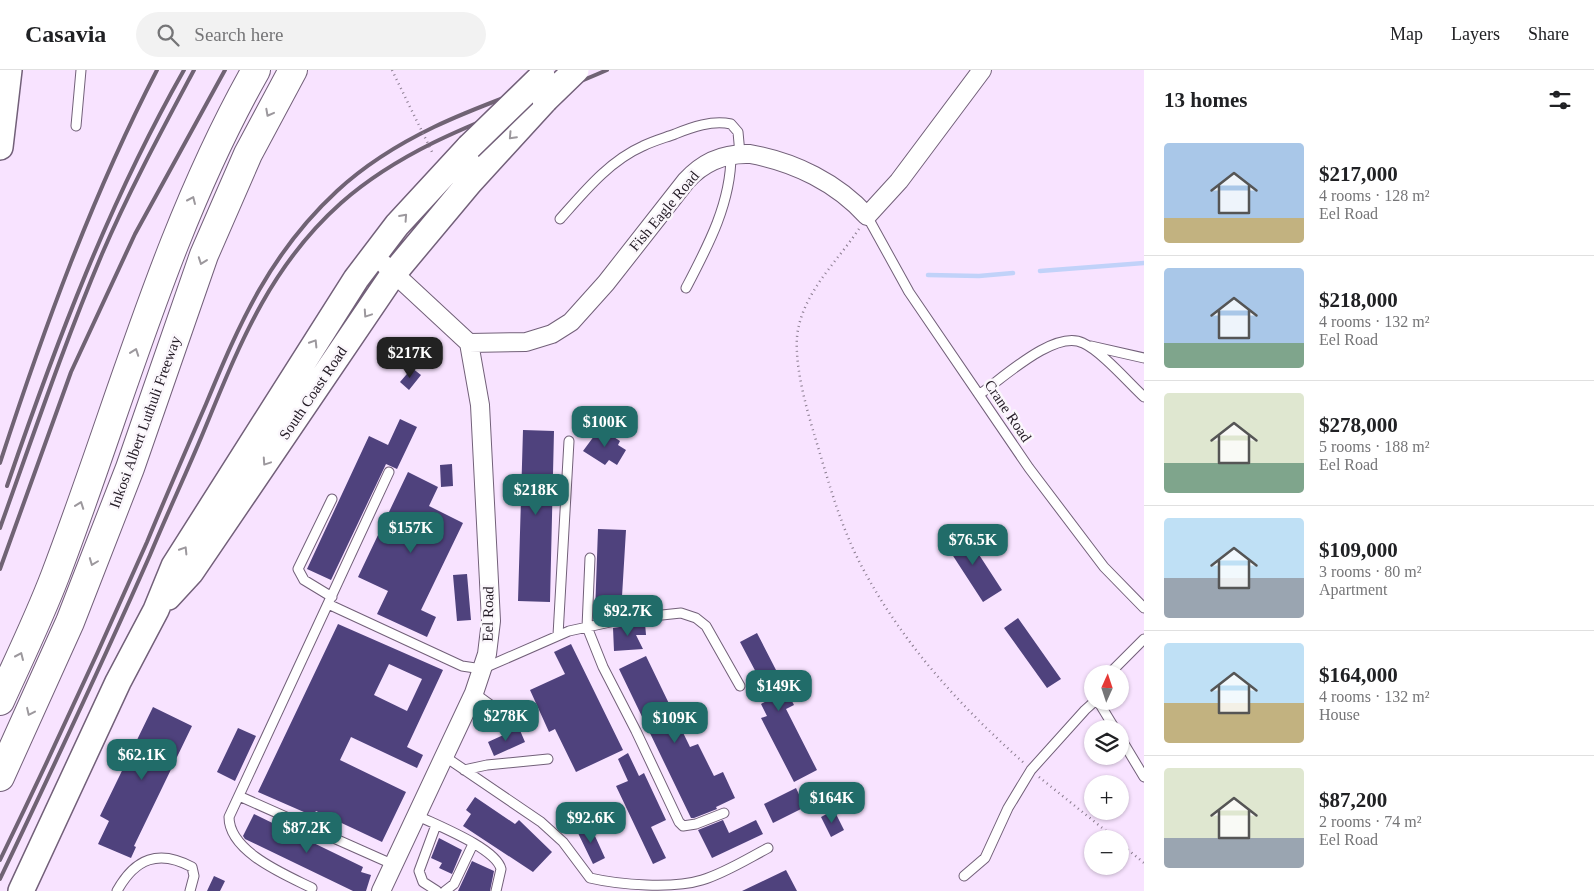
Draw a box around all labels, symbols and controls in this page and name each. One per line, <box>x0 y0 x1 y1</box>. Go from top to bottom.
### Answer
search box <box>136 12 486 57</box>
text: Casavia <box>25 21 106 47</box>
icon: search <box>154 21 182 49</box>
text: Search here <box>194 24 283 45</box>
text: Map <box>1390 24 1423 44</box>
text: Layers <box>1451 24 1500 44</box>
text: Share <box>1528 24 1569 44</box>
icon: filters <box>1546 86 1574 114</box>
text: 13 homes <box>1164 88 1247 112</box>
one-way arrow <box>266 108 276 117</box>
one-way arrow <box>509 131 518 140</box>
text: $217,000 <box>1319 162 1398 186</box>
icon: home <box>1204 163 1264 223</box>
street label: Fish Eagle Road <box>626 167 702 254</box>
text: 4 rooms · 128 m² <box>1319 187 1430 204</box>
one-way arrow <box>185 196 196 205</box>
text: Eel Road <box>1319 205 1378 222</box>
one-way arrow <box>398 214 407 223</box>
one-way arrow <box>198 256 208 264</box>
icon: home <box>1204 288 1264 348</box>
text: $218,000 <box>1319 288 1398 312</box>
one-way arrow <box>364 308 373 317</box>
text: 4 rooms · 132 m² <box>1319 313 1430 330</box>
text: Eel Road <box>1319 331 1378 348</box>
street label: Inkosi Albert Luthuli Freeway <box>106 333 184 510</box>
pin: $217K <box>375 336 445 379</box>
one-way arrow <box>307 339 317 348</box>
street label: South Coast Road <box>276 343 350 442</box>
text: $217K <box>388 344 432 361</box>
one-way arrow <box>129 349 139 357</box>
street label: Crane Road <box>981 377 1035 445</box>
pin: $100K <box>570 406 640 448</box>
text: $100K <box>583 413 627 430</box>
icon: home <box>1204 413 1264 473</box>
text: $278,000 <box>1319 413 1398 437</box>
text: 5 rooms · 188 m² <box>1319 438 1430 455</box>
text: Eel Road <box>1319 456 1378 473</box>
one-way arrow <box>263 457 272 466</box>
pin: $218K <box>501 474 571 516</box>
text: $218K <box>514 481 558 498</box>
one-way arrow <box>74 502 84 510</box>
pin: $157K <box>376 512 446 554</box>
text: $157K <box>389 519 433 536</box>
pin: $76.5K <box>932 524 1014 566</box>
text: $76.5K <box>949 531 997 548</box>
icon: home <box>1204 538 1264 598</box>
text: $109,000 <box>1319 538 1398 562</box>
one-way arrow <box>178 547 187 556</box>
one-way arrow <box>89 557 99 566</box>
text: 3 rooms · 80 m² <box>1319 563 1422 580</box>
text: Apartment <box>1319 581 1387 598</box>
street label: Eel Road <box>480 586 496 642</box>
pin: $92.7K <box>587 594 669 637</box>
text: $92.7K <box>604 602 652 619</box>
one-way arrow <box>14 652 24 661</box>
icon: home <box>1204 663 1264 723</box>
text: $164,000 <box>1319 663 1398 687</box>
north arrow <box>1084 665 1129 710</box>
map controls <box>1084 665 1129 875</box>
pin: $149K <box>744 670 814 712</box>
text: $149K <box>757 677 801 694</box>
text: 4 rooms · 132 m² <box>1319 688 1430 705</box>
pin: $278K <box>471 700 541 742</box>
pin: $109K <box>640 702 710 744</box>
text: House <box>1319 706 1360 723</box>
one-way arrow <box>26 707 36 716</box>
text: $278K <box>484 707 528 724</box>
text: $109K <box>653 709 697 726</box>
button: layers <box>1084 720 1129 765</box>
pin: $62.1K <box>101 738 183 781</box>
text: $62.1K <box>118 746 166 763</box>
button: + <box>1084 775 1129 820</box>
pin: $164K <box>797 782 867 824</box>
icon: home <box>1204 788 1264 848</box>
text: $87,200 <box>1319 788 1387 812</box>
text: $164K <box>810 789 854 806</box>
pin: $92.6K <box>550 802 632 844</box>
text: $92.6K <box>567 809 615 826</box>
pin: $87.2K <box>266 812 348 854</box>
text: 2 rooms · 74 m² <box>1319 813 1422 830</box>
text: $87.2K <box>283 819 331 836</box>
button: − <box>1084 830 1129 875</box>
text: Eel Road <box>1319 831 1378 848</box>

